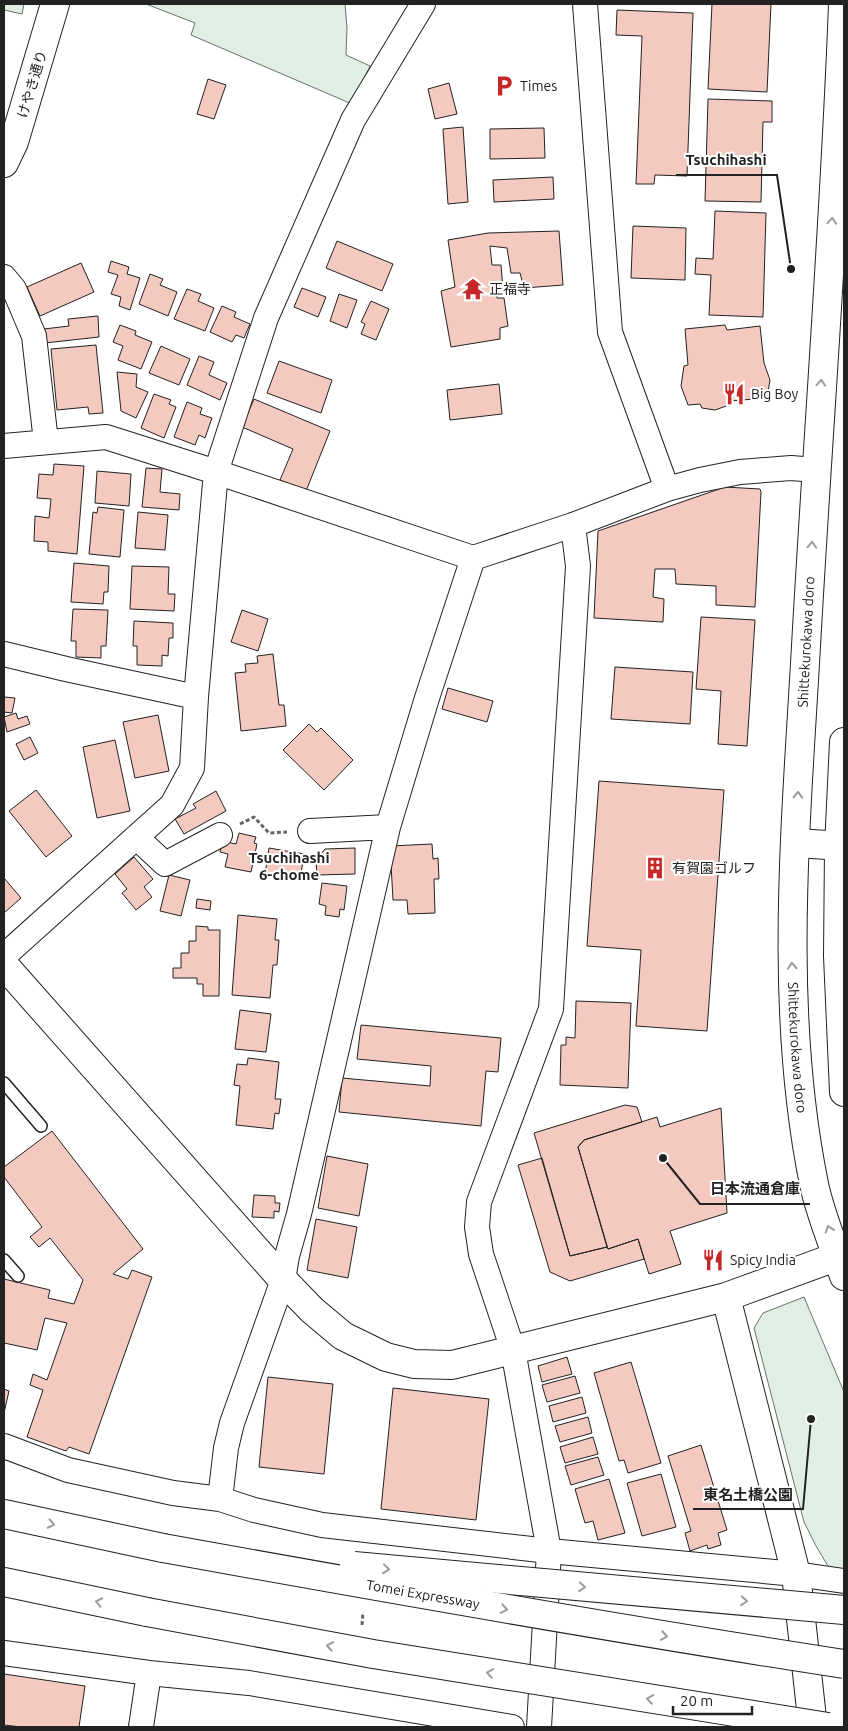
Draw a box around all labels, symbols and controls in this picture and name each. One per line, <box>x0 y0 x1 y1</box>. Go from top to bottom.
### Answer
street label: けやき通り <box>14 48 50 120</box>
parking icon: Times <box>491 73 517 99</box>
place label: Times <box>520 78 557 94</box>
callout: Tsuchihashi <box>676 145 777 175</box>
text: Tsuchihashi <box>685 151 767 168</box>
one-way arrow <box>826 217 837 225</box>
temple icon: 正福寺 <box>460 276 486 302</box>
place label: 正福寺 <box>489 281 531 297</box>
one-way arrow <box>816 379 827 387</box>
restaurant icon: Big Boy <box>721 381 747 407</box>
place label: Big Boy <box>751 386 799 402</box>
one-way arrow <box>806 541 817 549</box>
street label: Shittekurokawa doro <box>795 576 817 708</box>
one-way arrow <box>792 790 803 798</box>
district label: Tsuchihashi 6-chome <box>248 849 330 883</box>
building icon: 有賀園ゴルフ <box>642 855 668 881</box>
place label: 有賀園ゴルフ <box>672 860 756 876</box>
one-way arrow <box>786 961 797 969</box>
street label: Shittekurokawa doro <box>785 982 810 1114</box>
callout: 日本流通倉庫 <box>700 1174 810 1204</box>
text: 日本流通倉庫 <box>710 1180 800 1197</box>
one-way arrow <box>824 1226 834 1234</box>
restaurant icon: Spicy India <box>700 1247 726 1273</box>
place label: Spicy India <box>730 1252 796 1268</box>
callout: 東名土橋公園 <box>693 1479 803 1509</box>
text: 東名土橋公園 <box>703 1486 793 1503</box>
one-way arrow <box>47 1518 56 1529</box>
one-way arrow <box>382 1563 390 1574</box>
street label: Tomei Expressway <box>365 1576 481 1612</box>
one-way arrow <box>579 1581 587 1592</box>
one-way arrow <box>741 1595 749 1606</box>
one-way arrow <box>95 1597 104 1608</box>
one-way arrow <box>500 1603 508 1614</box>
one-way arrow <box>660 1631 668 1641</box>
one-way arrow <box>325 1641 334 1651</box>
one-way arrow <box>486 1668 494 1678</box>
scale bar <box>673 1684 752 1716</box>
text: 20 m <box>680 1692 713 1709</box>
one-way arrow <box>646 1695 655 1705</box>

